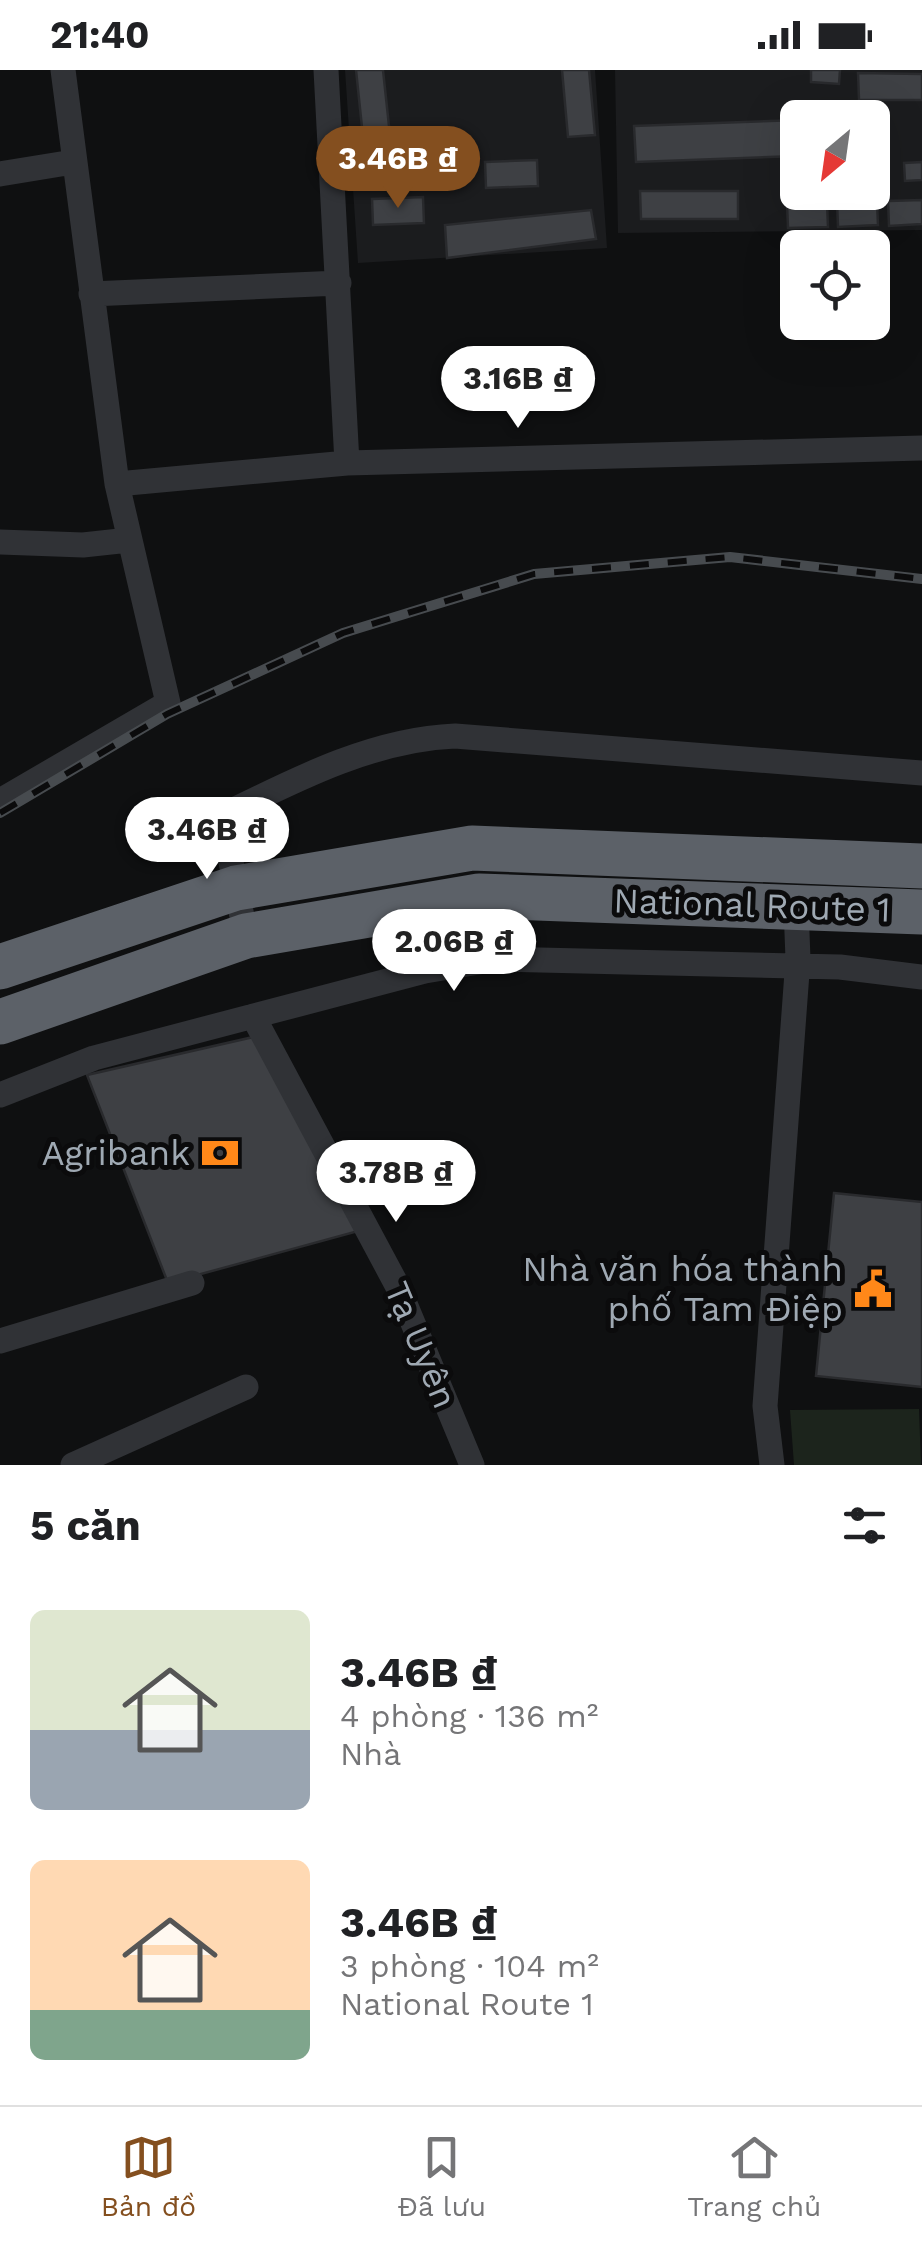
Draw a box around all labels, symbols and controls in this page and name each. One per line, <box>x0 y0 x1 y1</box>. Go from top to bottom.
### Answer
text: 21:40 <box>50 13 150 57</box>
north arrow <box>780 100 890 210</box>
map controls <box>780 100 890 340</box>
pin: 3.46B ₫ <box>306 126 490 211</box>
text: 3.46B ₫ <box>338 139 458 177</box>
button: locate <box>780 230 890 340</box>
pin: 3.16B ₫ <box>426 346 610 431</box>
text: 3.16B ₫ <box>463 359 573 397</box>
pin: 3.46B ₫ <box>115 797 299 882</box>
text: 3.46B ₫ <box>147 810 267 848</box>
street label: National Route 1 <box>613 879 891 931</box>
pin: 2.06B ₫ <box>362 909 546 994</box>
text: 2.06B ₫ <box>394 922 514 960</box>
place label: Agribank <box>41 1132 190 1174</box>
bank icon: Agribank <box>199 1132 241 1174</box>
pin: 3.78B ₫ <box>304 1140 488 1225</box>
text: 3.78B ₫ <box>339 1153 453 1191</box>
place label: Nhà văn hóa thành phố Tam Điệp <box>522 1248 843 1330</box>
public building icon: Nhà văn hóa thành phố Tam Điệp <box>852 1268 894 1310</box>
street label: Tạ Uyên <box>376 1275 466 1415</box>
icon: filters <box>837 1498 892 1553</box>
text: 5 căn <box>30 1501 141 1550</box>
text: 3.46B ₫ <box>340 1648 497 1697</box>
icon: home <box>110 1650 230 1770</box>
text: 4 phòng · 136 m² <box>340 1697 598 1735</box>
text: Nhà <box>340 1735 401 1773</box>
text: 3.46B ₫ <box>340 1898 497 1947</box>
icon: home <box>110 1900 230 2020</box>
text: 3 phòng · 104 m² <box>340 1947 599 1985</box>
text: National Route 1 <box>340 1985 594 2023</box>
tab: Bản đồ <box>101 2130 196 2223</box>
tab: Đã lưu <box>397 2130 486 2223</box>
tab: Trang chủ <box>687 2130 821 2223</box>

